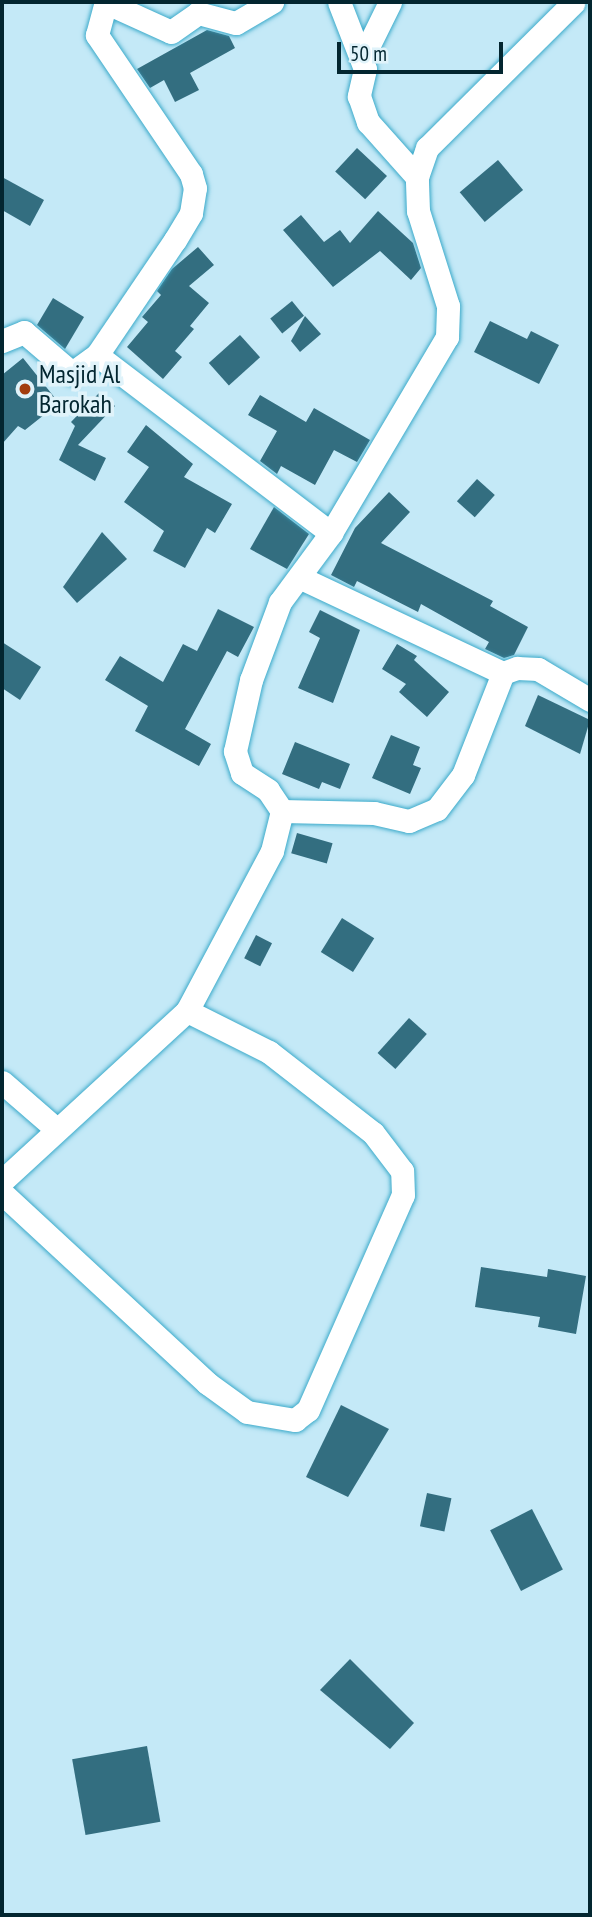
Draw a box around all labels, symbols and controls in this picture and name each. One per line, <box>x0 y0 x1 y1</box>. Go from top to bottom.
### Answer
scale bar <box>340 28 506 72</box>
text: 50 m <box>350 40 387 67</box>
place label: Masjid Al Barokah <box>39 358 121 420</box>
marker: Masjid Al Barokah <box>17 381 33 397</box>

